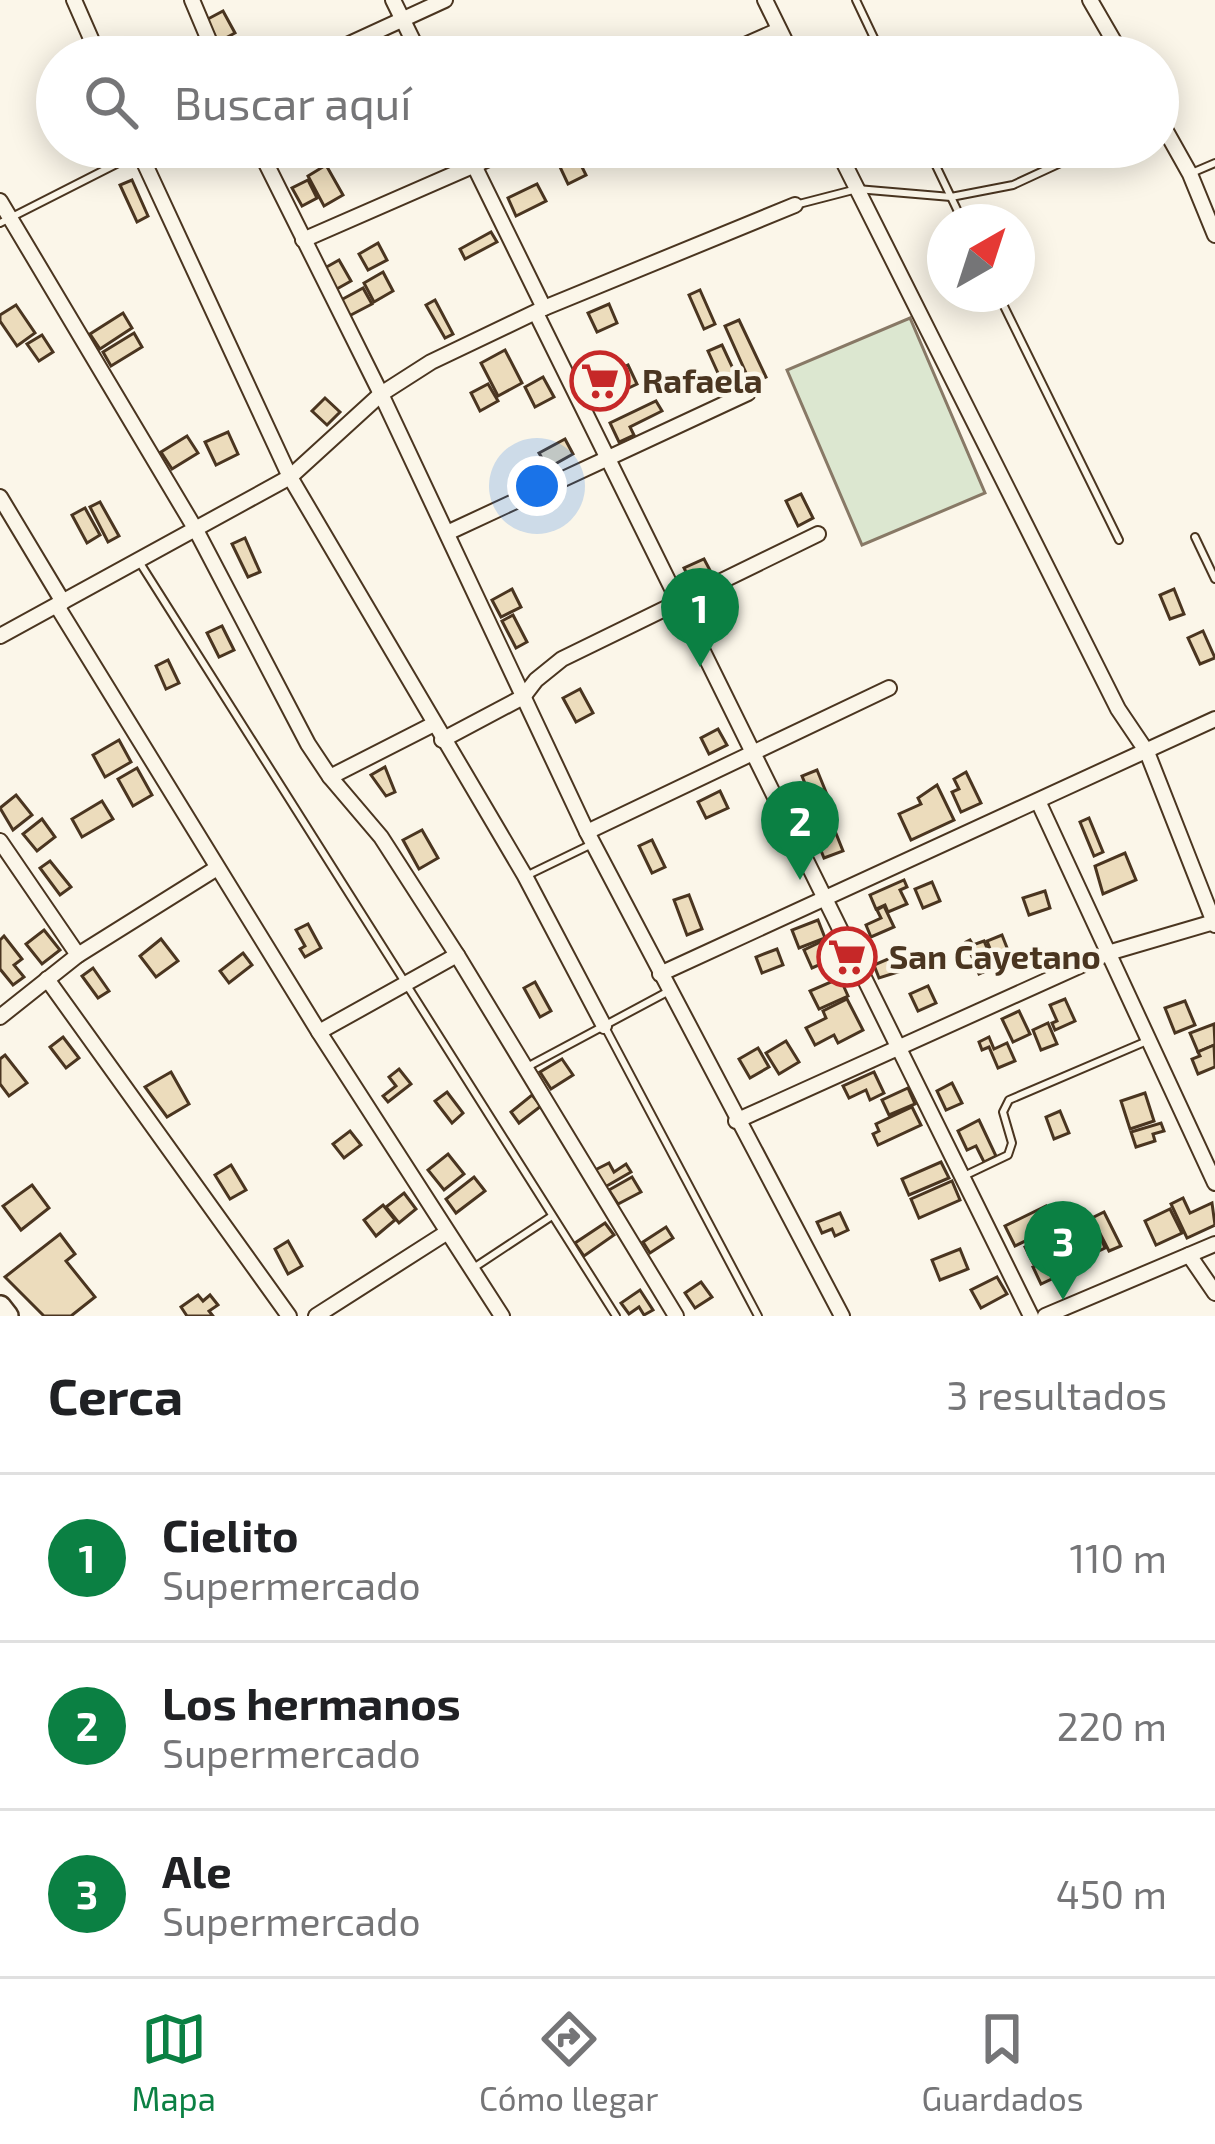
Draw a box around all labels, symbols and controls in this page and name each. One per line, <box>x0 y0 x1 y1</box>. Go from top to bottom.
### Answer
search box <box>36 36 1179 168</box>
icon: search <box>78 69 144 135</box>
text: Buscar aquí <box>174 75 411 129</box>
north arrow <box>927 204 1035 312</box>
supermarket icon: Rafaela <box>569 350 631 412</box>
place label: Rafaela <box>642 360 762 400</box>
your location <box>507 456 567 516</box>
pin: 1 <box>661 568 739 667</box>
pin: 2 <box>761 781 839 880</box>
supermarket icon: San Cayetano <box>816 926 878 988</box>
place label: San Cayetano <box>889 936 1101 976</box>
pin: 3 <box>1024 1201 1102 1300</box>
text: Cerca <box>48 1364 183 1425</box>
text: 3 resultados <box>947 1371 1167 1418</box>
text: Cielito <box>162 1507 298 1561</box>
text: 1 <box>79 1534 95 1581</box>
text: 110 m <box>1070 1534 1167 1581</box>
text: Supermercado <box>162 1561 421 1608</box>
text: Los hermanos <box>162 1675 461 1729</box>
text: 2 <box>76 1702 98 1749</box>
text: 220 m <box>1057 1702 1167 1749</box>
text: Supermercado <box>162 1729 421 1776</box>
text: Ale <box>162 1843 232 1897</box>
text: 3 <box>76 1870 98 1917</box>
text: 450 m <box>1056 1870 1167 1917</box>
text: Supermercado <box>162 1897 421 1944</box>
tab: Mapa <box>132 2006 216 2118</box>
tab: Cómo llegar <box>479 2006 658 2118</box>
tab: Guardados <box>921 2006 1083 2118</box>

